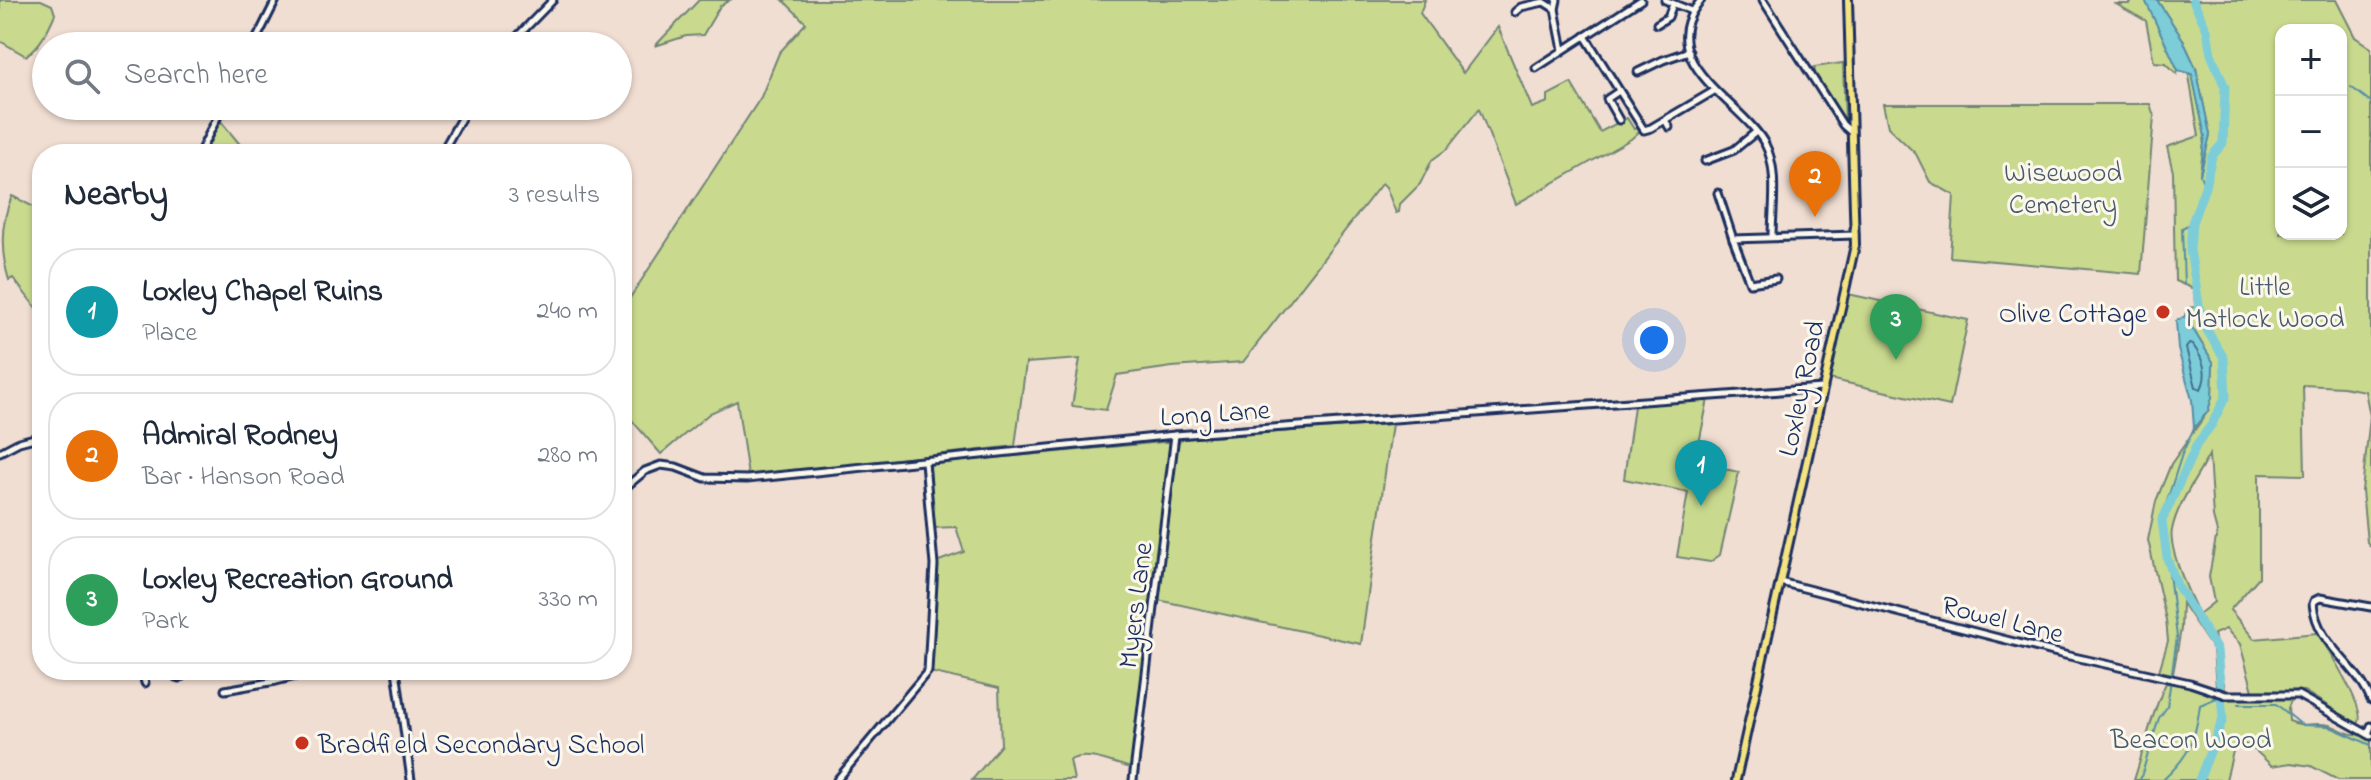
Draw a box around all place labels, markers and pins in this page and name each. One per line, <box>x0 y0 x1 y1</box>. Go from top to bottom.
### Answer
pin: 2 <box>1789 151 1841 217</box>
pin: 3 <box>1870 294 1922 360</box>
place label: Olive Cottage <box>1999 295 2147 336</box>
marker: Olive Cottage <box>2154 303 2172 321</box>
pin: 1 <box>1675 440 1727 506</box>
place label: Bradfield Secondary School <box>317 726 645 767</box>
marker: Bradfield Secondary School <box>293 734 311 752</box>

